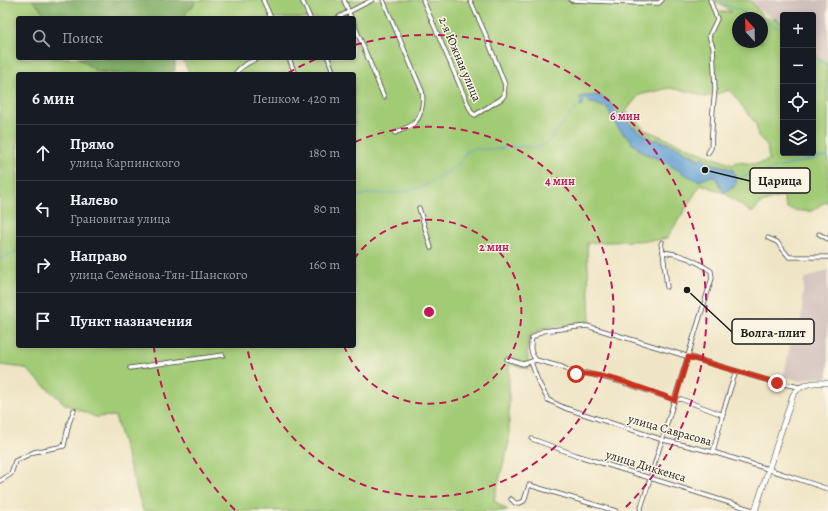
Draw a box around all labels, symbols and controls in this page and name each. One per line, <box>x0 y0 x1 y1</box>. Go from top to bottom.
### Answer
north arrow <box>732 12 768 48</box>
map controls <box>780 12 816 156</box>
button: + <box>780 12 816 48</box>
street label: 2-я Южная улица <box>435 14 485 104</box>
search box <box>16 16 356 60</box>
icon: search <box>30 27 52 49</box>
text: Поиск <box>62 28 103 48</box>
button: − <box>780 48 816 84</box>
button: locate <box>780 84 816 120</box>
text: 6 мин <box>32 87 74 110</box>
text: Пешком · 420 m <box>253 90 340 107</box>
text: 6 мин <box>610 108 640 124</box>
button: layers <box>780 120 816 156</box>
text: Прямо <box>70 134 114 154</box>
icon: ahead <box>32 142 54 164</box>
text: 180 m <box>309 144 340 161</box>
text: улица Карпинского <box>70 154 180 171</box>
callout: Царица <box>750 168 810 193</box>
text: Царица <box>758 172 803 189</box>
text: 4 мин <box>545 173 575 189</box>
text: Налево <box>70 190 118 210</box>
icon: left <box>32 198 54 220</box>
text: 80 m <box>313 200 340 217</box>
text: Грановитая улица <box>70 210 170 227</box>
text: 2 мин <box>479 239 509 255</box>
text: Направо <box>70 246 127 266</box>
icon: right <box>32 254 54 276</box>
text: 160 m <box>309 256 340 273</box>
text: улица Семёнова-Тян-Шанского <box>70 266 248 283</box>
centre of rings <box>422 305 436 319</box>
icon: arrive <box>32 310 54 332</box>
text: Пункт назначения <box>70 311 192 331</box>
callout: Волга-плит <box>732 319 814 344</box>
text: Волга-плит <box>740 324 806 341</box>
route start <box>567 365 585 383</box>
route end <box>768 374 786 392</box>
street label: улица Саврасова <box>626 410 714 450</box>
street label: улица Диккенса <box>603 446 688 486</box>

